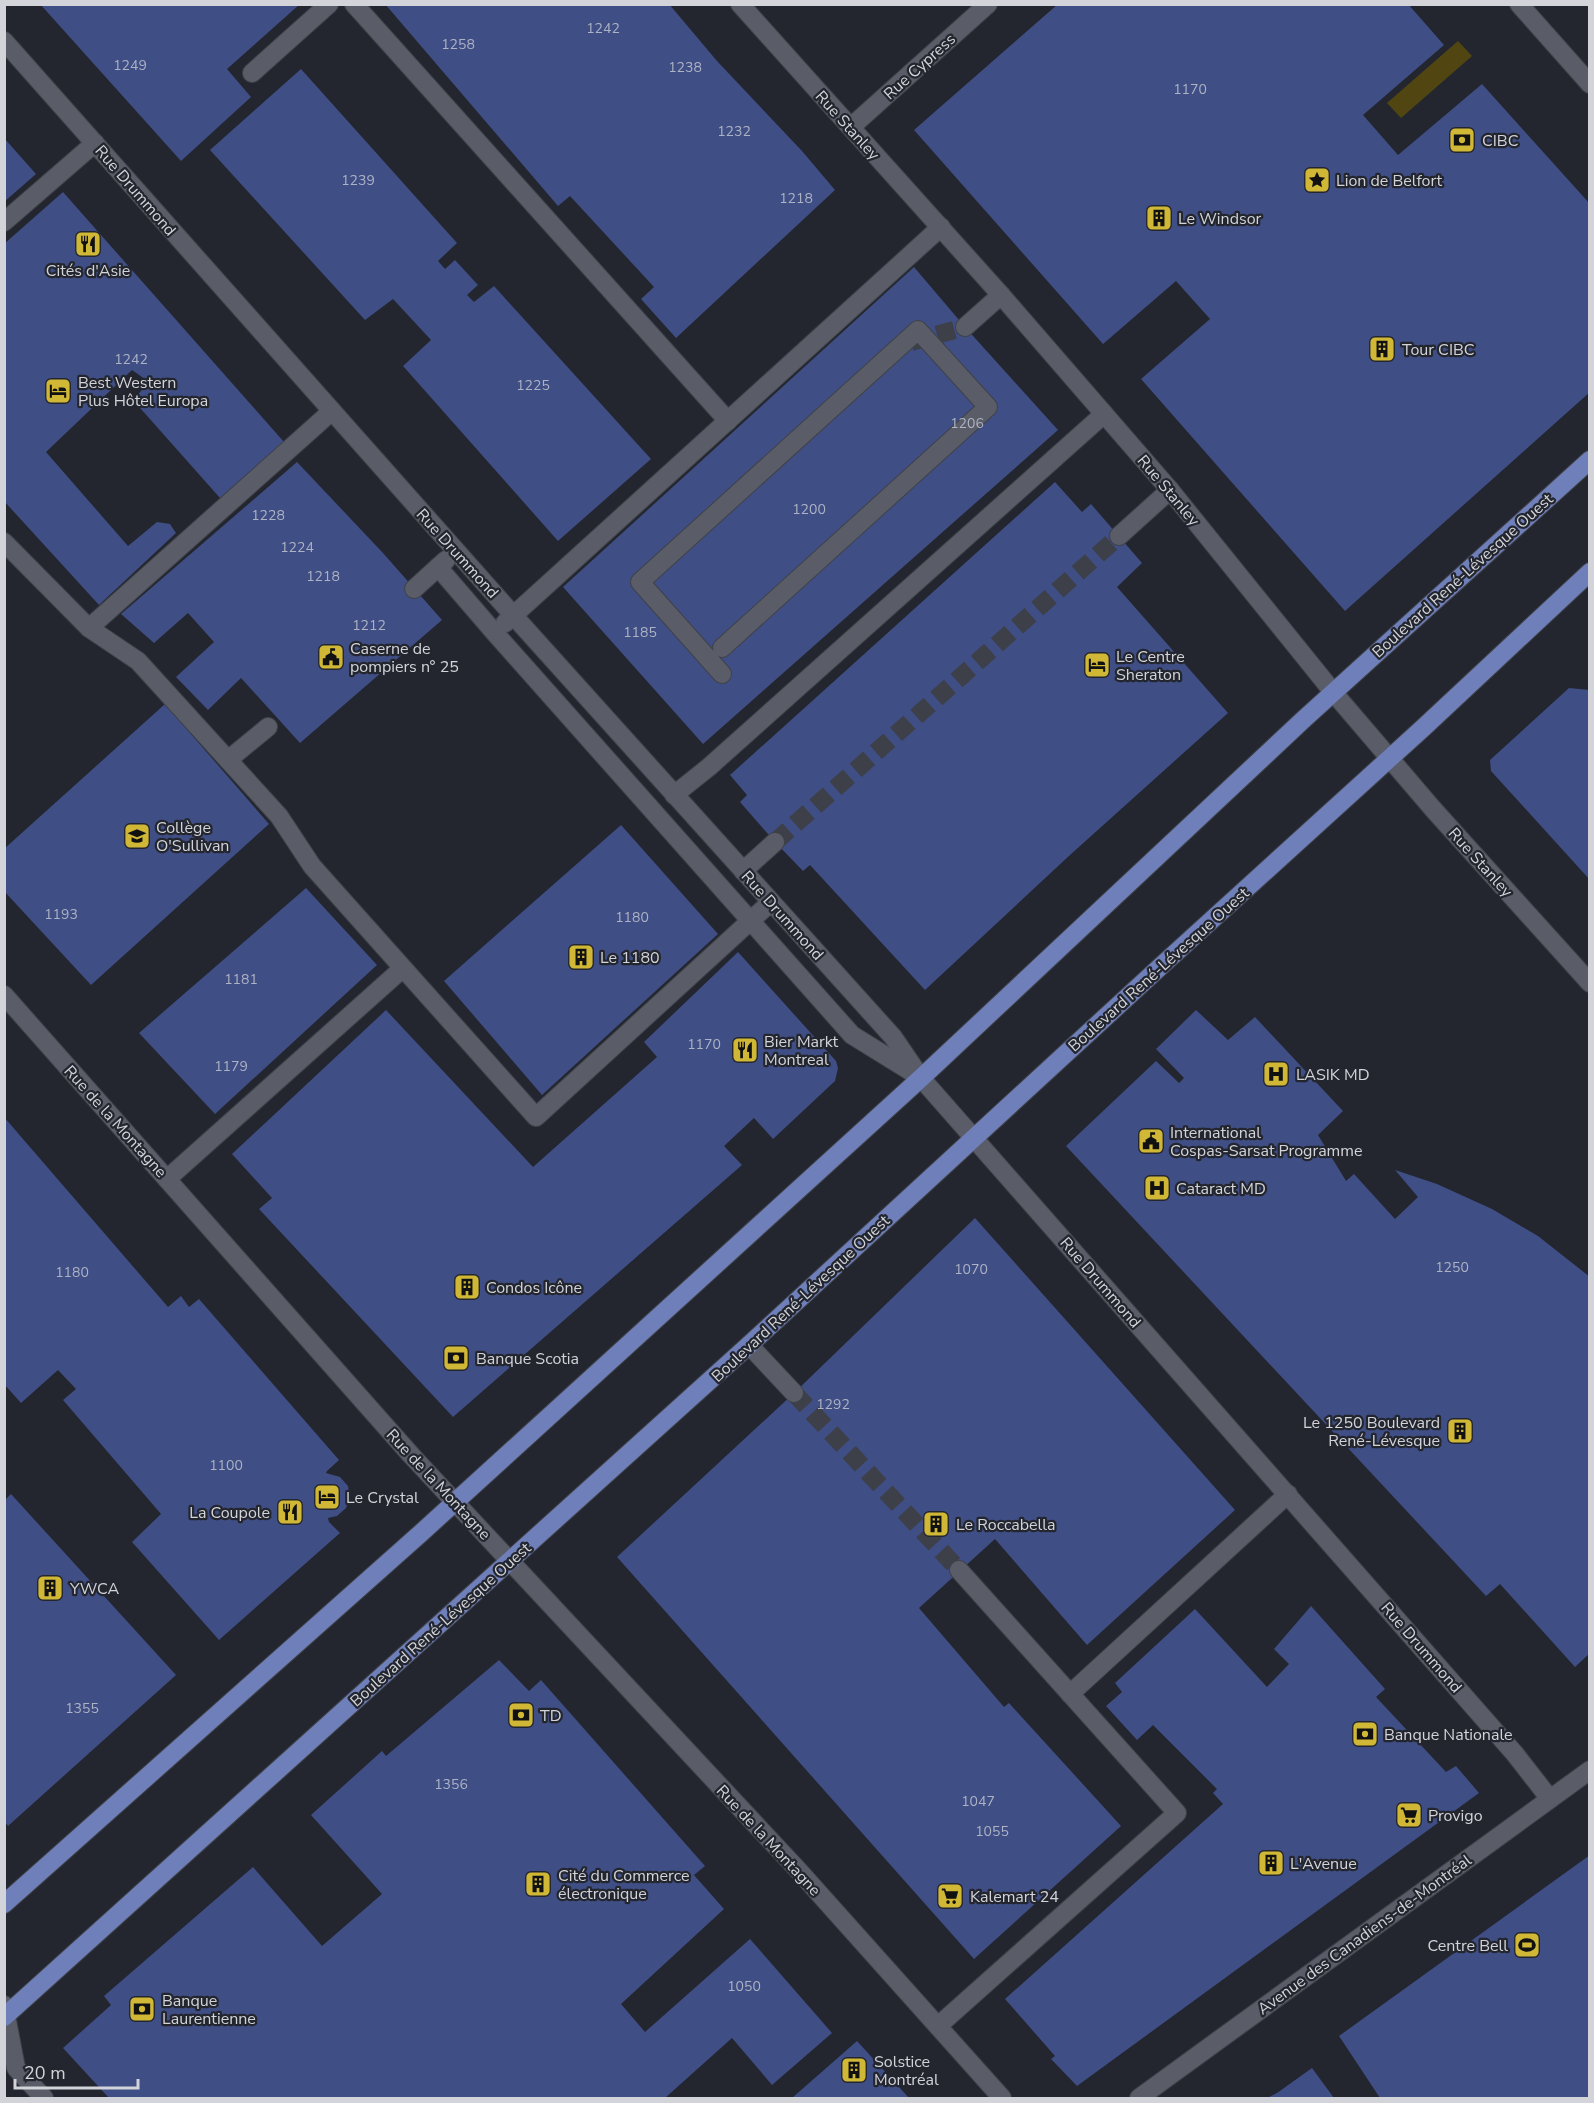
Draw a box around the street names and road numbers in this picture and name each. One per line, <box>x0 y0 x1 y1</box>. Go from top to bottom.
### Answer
street label: Rue Cypress <box>879 29 960 105</box>
street label: Rue Stanley <box>810 86 885 166</box>
street label: Rue Drummond <box>90 141 181 241</box>
street label: Rue Stanley <box>1132 450 1205 531</box>
street label: Boulevard René-Lévesque Ouest <box>1368 488 1558 663</box>
street label: Rue Drummond <box>411 504 503 603</box>
street label: Rue Stanley <box>1443 823 1518 903</box>
street label: Rue Drummond <box>736 866 828 965</box>
street label: Boulevard René-Lévesque Ouest <box>1064 882 1254 1057</box>
street label: Rue de la Montagne <box>59 1061 172 1183</box>
street label: Boulevard René-Lévesque Ouest <box>707 1210 895 1387</box>
street label: Rue Drummond <box>1055 1233 1146 1333</box>
street label: Rue de la Montagne <box>381 1424 496 1545</box>
street label: Boulevard René-Lévesque Ouest <box>346 1537 536 1712</box>
street label: Rue Drummond <box>1376 1598 1467 1698</box>
street label: Rue de la Montagne <box>711 1780 826 1901</box>
street label: Avenue des Canadiens-de-Montréal <box>1253 1849 1476 2020</box>

